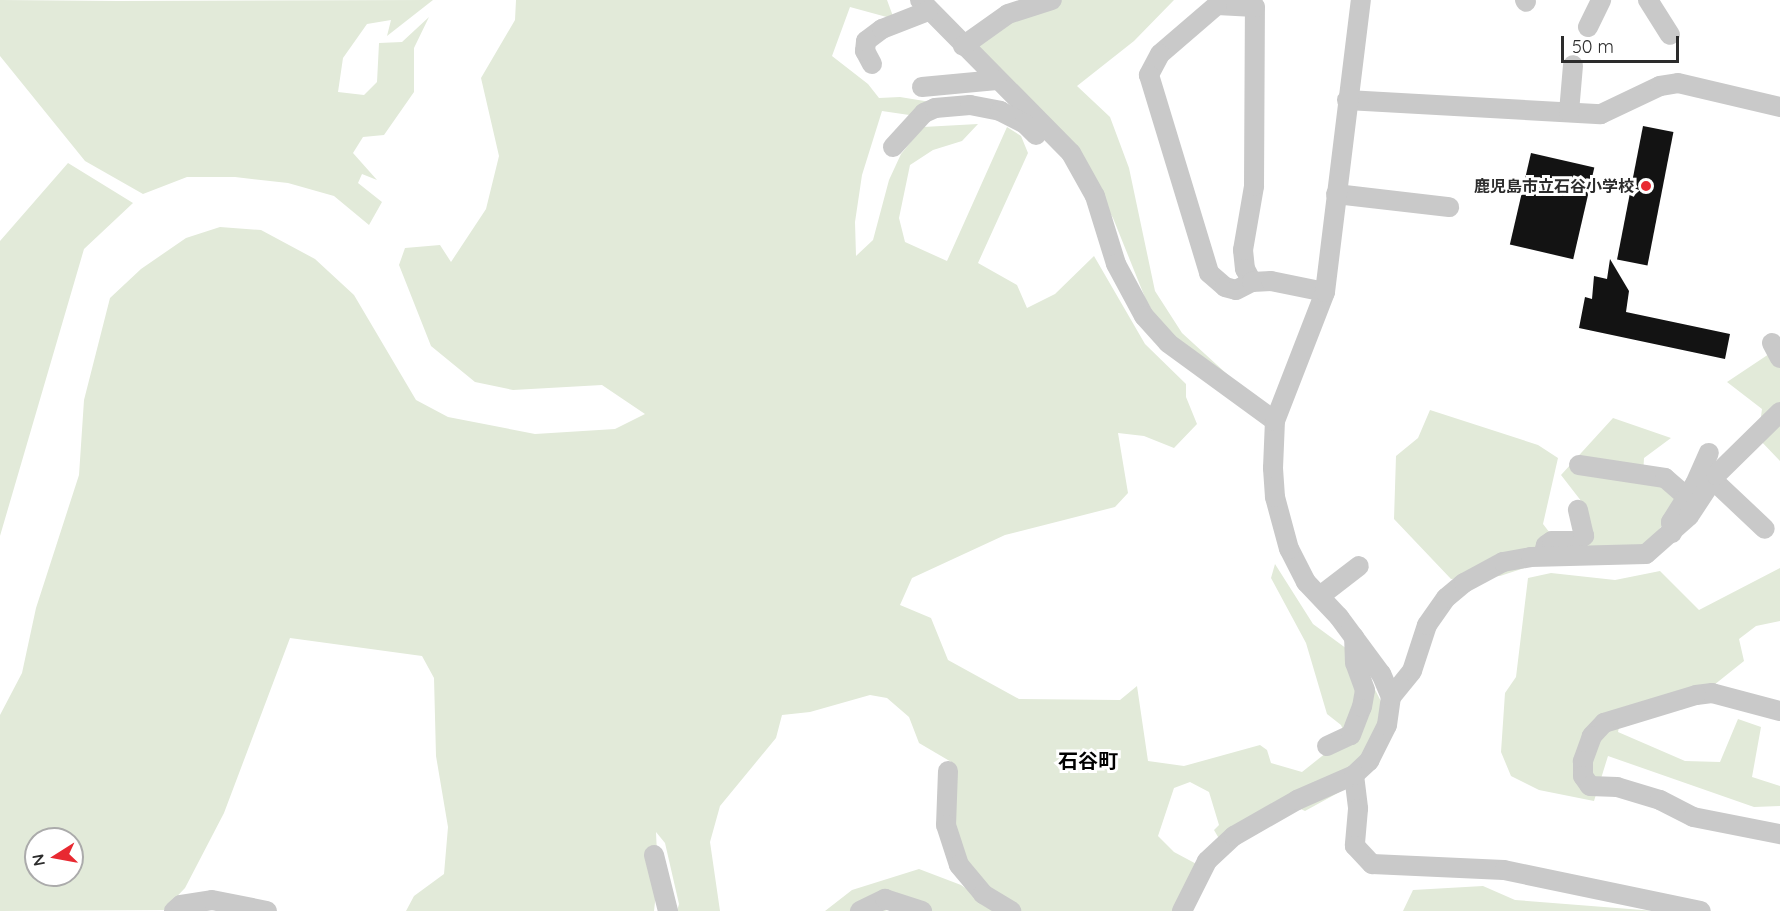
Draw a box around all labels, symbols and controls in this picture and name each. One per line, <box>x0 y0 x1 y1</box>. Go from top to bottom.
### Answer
scale bar <box>1564 24 1682 62</box>
text: 50 m <box>1572 35 1614 58</box>
place label: 鹿児島市立石谷小学校 <box>1474 176 1634 196</box>
marker: 鹿児島市立石谷小学校 <box>1639 179 1653 193</box>
district label: 石谷町 <box>1058 748 1118 772</box>
north arrow <box>24 827 84 887</box>
text: N <box>27 852 49 868</box>

